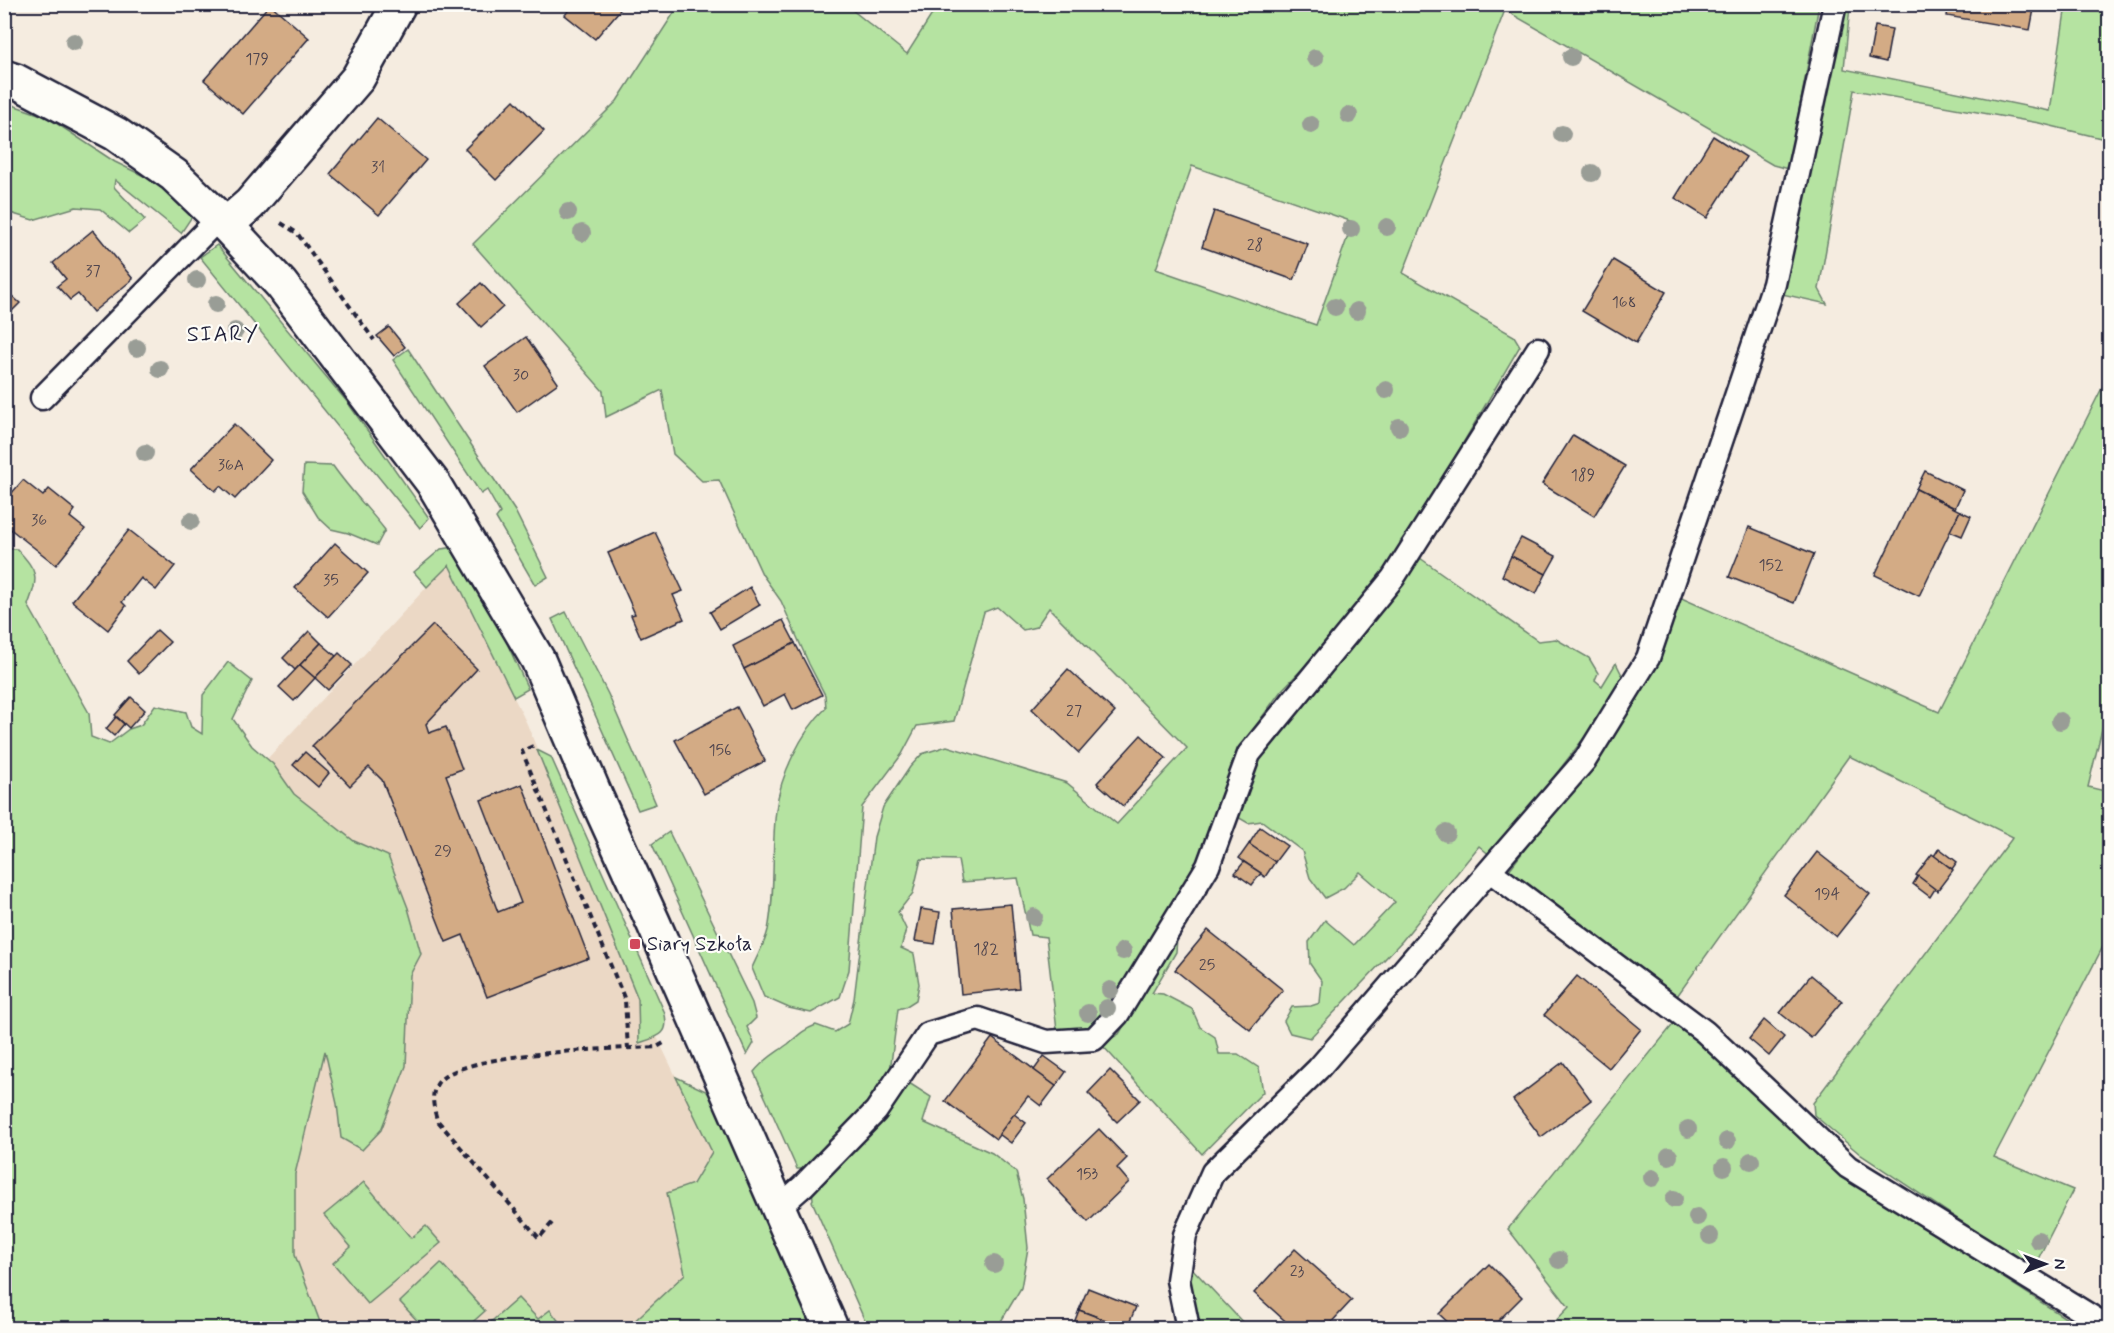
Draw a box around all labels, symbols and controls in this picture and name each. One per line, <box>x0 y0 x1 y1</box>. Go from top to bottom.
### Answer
house number: 179 <box>245 49 269 70</box>
house number: 31 <box>371 157 385 178</box>
house number: 28 <box>1247 235 1263 256</box>
house number: 37 <box>85 261 101 282</box>
house number: 168 <box>1612 292 1636 313</box>
district label: SIARY <box>187 321 259 349</box>
house number: 30 <box>513 365 529 386</box>
house number: 36A <box>218 455 244 476</box>
house number: 189 <box>1571 465 1595 486</box>
house number: 36 <box>31 510 47 531</box>
house number: 152 <box>1758 555 1784 576</box>
house number: 35 <box>323 570 339 591</box>
house number: 27 <box>1066 701 1082 722</box>
house number: 156 <box>708 740 732 761</box>
house number: 29 <box>434 841 452 862</box>
house number: 194 <box>1814 884 1840 905</box>
place label: Siary Szkoła <box>647 931 752 958</box>
marker: Siary Szkoła <box>628 937 642 951</box>
house number: 182 <box>973 939 999 960</box>
house number: 25 <box>1199 955 1215 976</box>
house number: 153 <box>1076 1164 1099 1185</box>
north arrow <box>2015 1234 2075 1294</box>
text: N <box>2048 1259 2069 1269</box>
house number: 23 <box>1290 1261 1305 1282</box>

